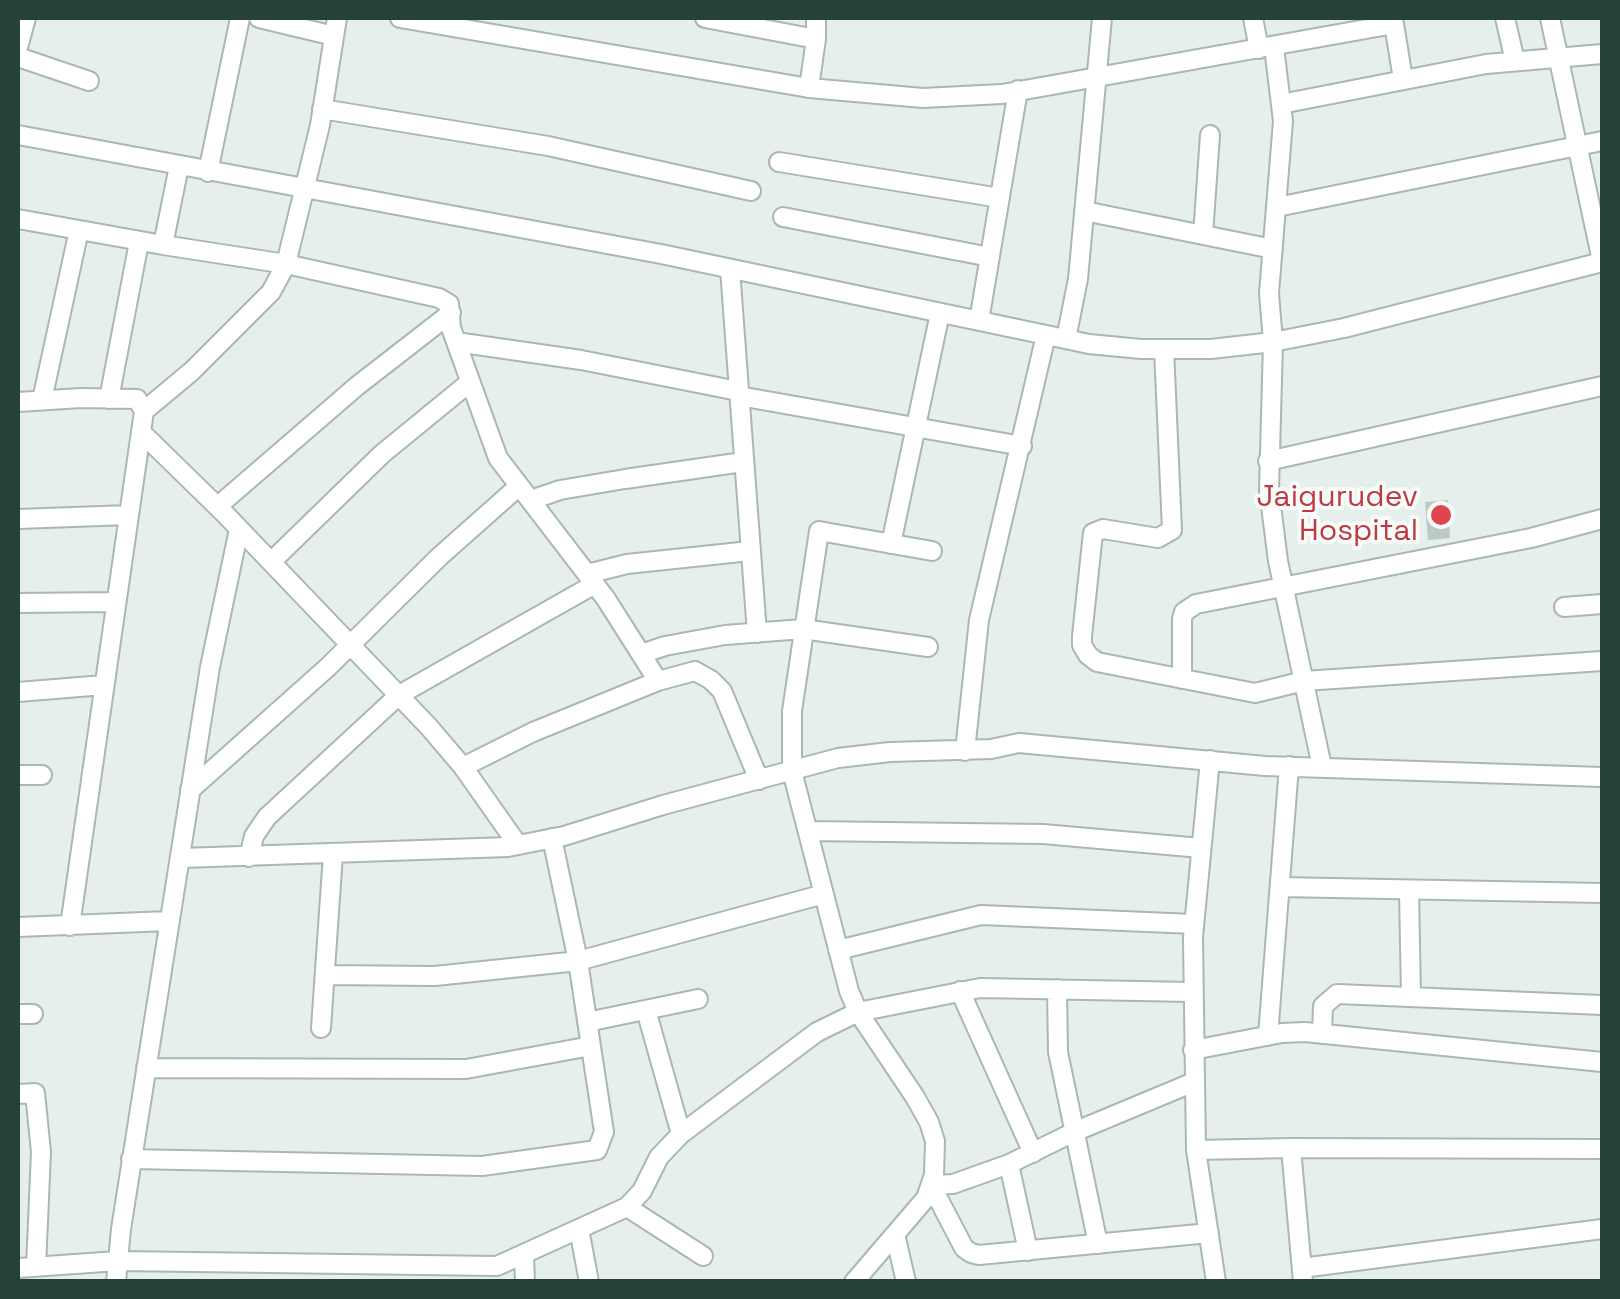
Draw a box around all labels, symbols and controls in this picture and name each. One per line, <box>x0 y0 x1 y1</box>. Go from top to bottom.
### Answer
place label: Jaigurudev Hospital <box>1256 480 1418 550</box>
marker: Jaigurudev Hospital <box>1428 502 1454 528</box>

